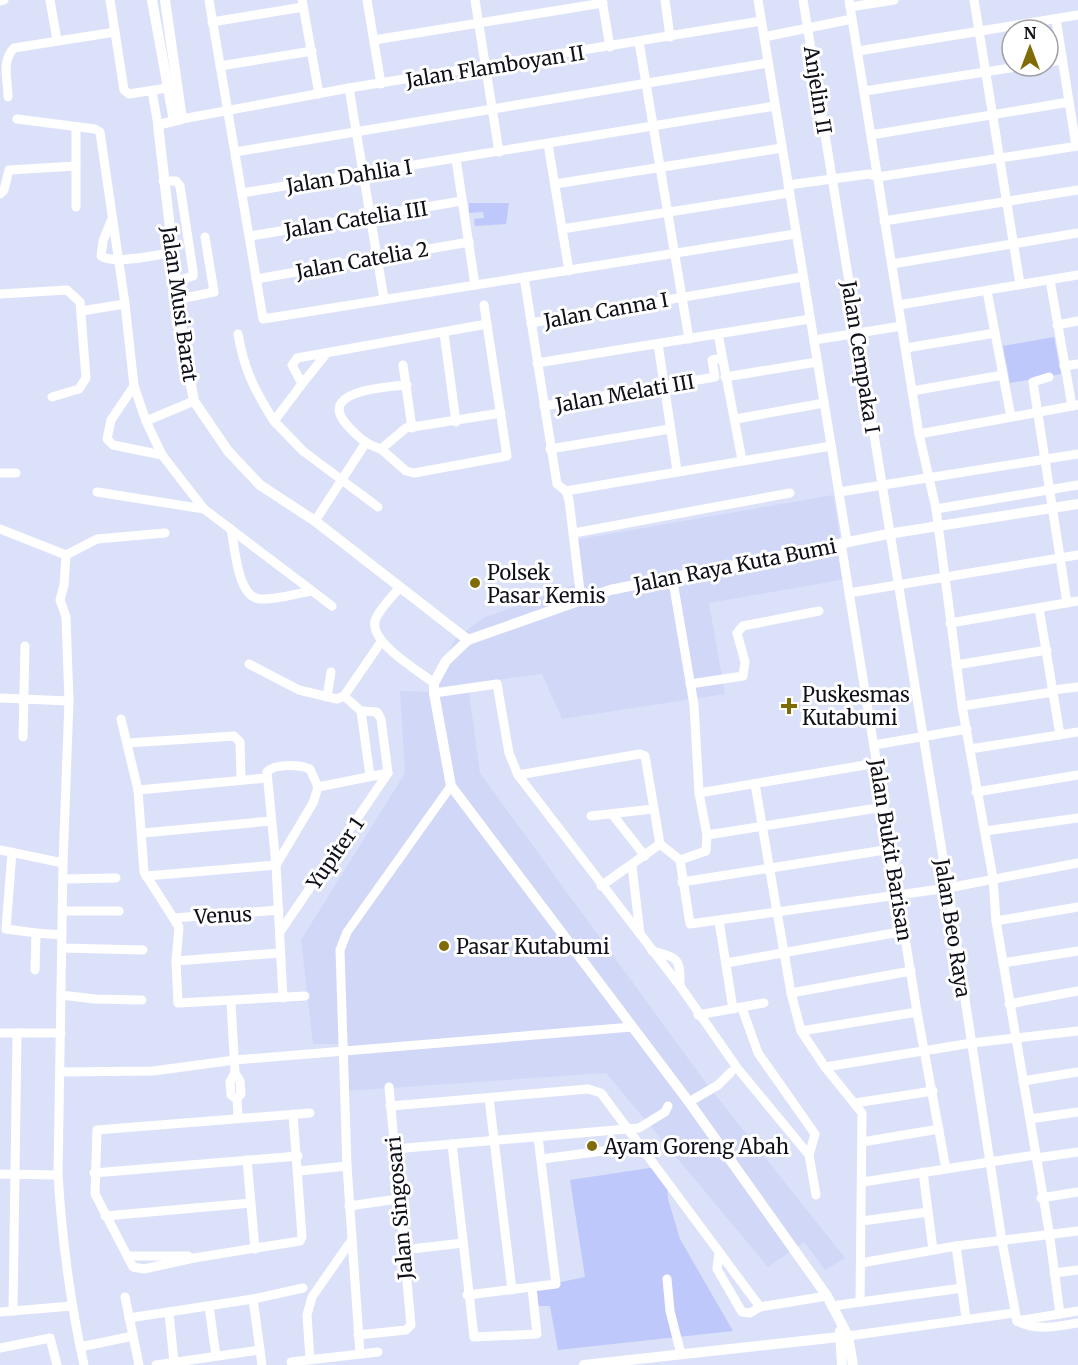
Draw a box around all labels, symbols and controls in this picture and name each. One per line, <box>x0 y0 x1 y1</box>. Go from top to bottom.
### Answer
north arrow <box>1000 18 1060 78</box>
text: N <box>1024 23 1037 43</box>
street label: Jalan Flamboyan II <box>403 40 586 93</box>
street label: Anjelin II <box>799 43 837 136</box>
street label: Jalan Dahlia I <box>283 154 414 198</box>
street label: Jalan Catelia III <box>282 195 429 243</box>
street label: Jalan Musi Barat <box>157 224 203 384</box>
street label: Jalan Catelia 2 <box>293 236 430 284</box>
street label: Jalan Cempaka I <box>836 278 885 435</box>
street label: Jalan Canna I <box>541 287 670 333</box>
street label: Jalan Melati III <box>552 368 697 418</box>
street label: Jalan Raya Kuta Bumi <box>631 533 838 597</box>
place label: Polsek Pasar Kemis <box>487 560 606 608</box>
marker: Polsek Pasar Kemis <box>468 576 482 590</box>
place label: Puskesmas Kutabumi <box>802 682 910 730</box>
marker: Puskesmas Kutabumi <box>780 697 798 715</box>
street label: Jalan Bukit Barisan <box>864 756 918 943</box>
street label: Yupiter 1 <box>300 812 369 895</box>
street label: Jalan Beo Raya <box>930 856 976 999</box>
street label: Venus <box>193 901 252 929</box>
place label: Pasar Kutabumi <box>456 934 609 959</box>
marker: Pasar Kutabumi <box>437 939 451 953</box>
place label: Ayam Goreng Abah <box>603 1134 789 1159</box>
street label: Jalan Singosari <box>380 1135 418 1282</box>
marker: Ayam Goreng Abah <box>585 1139 599 1153</box>

